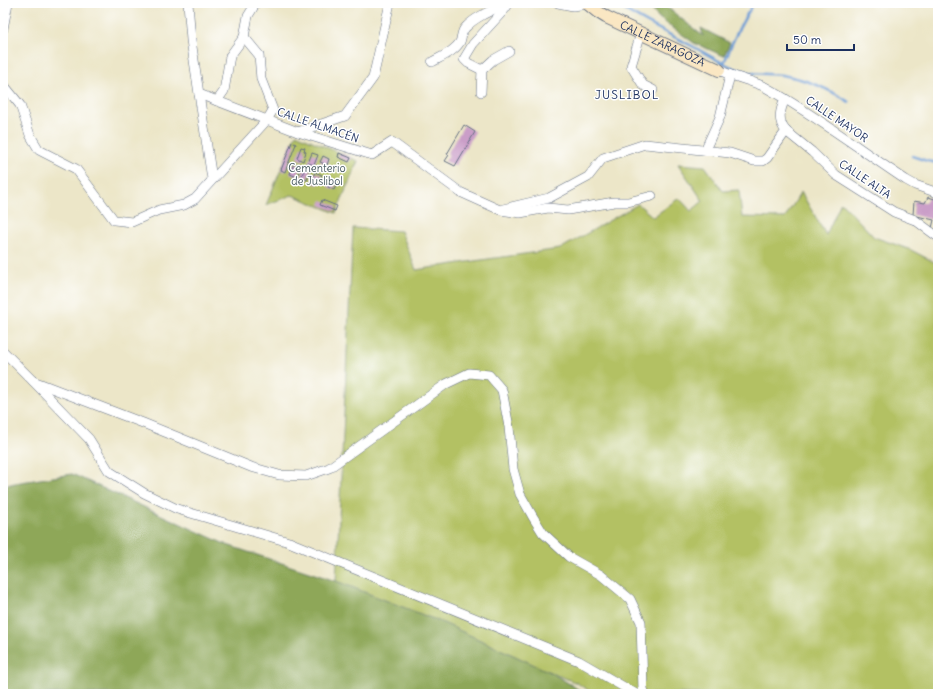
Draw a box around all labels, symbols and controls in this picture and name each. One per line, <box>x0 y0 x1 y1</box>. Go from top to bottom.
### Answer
street label: CALLE ZARAGOZA <box>618 18 707 69</box>
scale bar <box>787 26 854 52</box>
text: 50 m <box>793 32 822 47</box>
district label: JUSLIBOL <box>595 87 659 102</box>
street label: CALLE MAYOR <box>803 93 871 145</box>
street label: CALLE ALMACÉN <box>275 104 361 146</box>
street label: CALLE ALTA <box>836 157 894 201</box>
park label: Cementerio de Juslibol <box>288 161 346 188</box>

